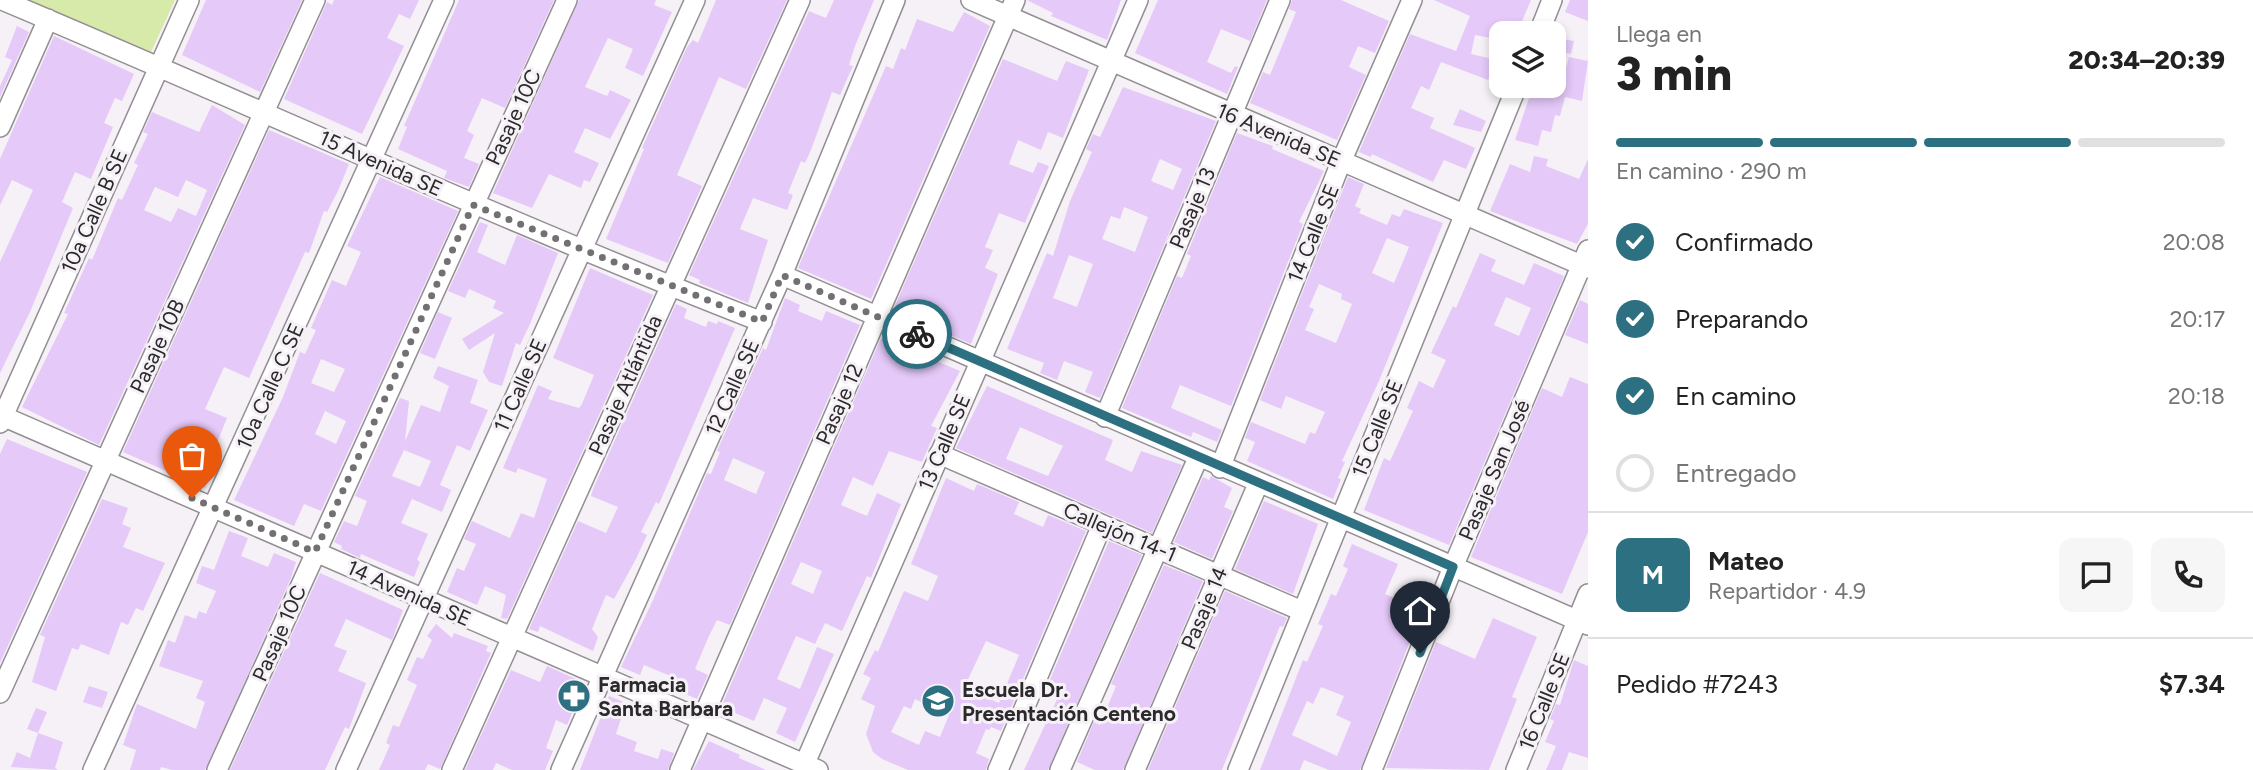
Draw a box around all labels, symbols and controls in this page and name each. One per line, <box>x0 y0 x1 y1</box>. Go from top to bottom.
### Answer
text: Llega en <box>1616 20 1702 48</box>
map controls <box>1489 21 1566 98</box>
button: layers <box>1489 21 1566 98</box>
text: 20:34–20:39 <box>2068 44 2225 76</box>
text: 3 min <box>1616 46 1732 102</box>
street label: Pasaje 10C <box>480 65 546 169</box>
street label: 16 Avenida SE <box>1213 98 1345 172</box>
street label: 15 Avenida SE <box>316 125 446 201</box>
street label: 10a Calle B SE <box>56 145 132 277</box>
text: En camino · 290 m <box>1616 157 1806 185</box>
street label: Pasaje 13 <box>1164 164 1220 252</box>
street label: 14 Calle SE <box>1282 180 1344 286</box>
icon: check <box>1616 223 1654 261</box>
text: Confirmado <box>1675 226 1813 258</box>
text: 20:08 <box>2163 228 2225 256</box>
street label: Pasaje 10B <box>124 295 190 397</box>
courier <box>882 299 952 369</box>
icon: check <box>1616 300 1654 338</box>
text: Preparando <box>1675 303 1808 335</box>
text: 20:17 <box>2170 305 2225 333</box>
street label: Pasaje Atlántida <box>583 311 667 459</box>
icon: bike <box>898 315 936 353</box>
street label: 10a Calle C SE <box>231 319 309 453</box>
street label: 11 Calle SE <box>488 334 552 436</box>
street label: 12 Calle SE <box>700 335 764 439</box>
street label: Pasaje 12 <box>810 360 868 448</box>
street label: 15 Calle SE <box>1346 376 1408 480</box>
icon: check <box>1616 377 1654 415</box>
text: En camino <box>1675 380 1796 412</box>
text: 20:18 <box>2168 382 2225 410</box>
street label: 13 Calle SE <box>912 390 976 494</box>
street label: Pasaje San José <box>1453 396 1535 544</box>
pin <box>162 426 222 498</box>
icon: bag <box>173 437 211 475</box>
text: Entregado <box>1675 457 1797 489</box>
street label: Callejón 14-1 <box>1060 497 1180 567</box>
button: chat <box>2059 538 2133 612</box>
button: phone <box>2151 538 2225 612</box>
text: Mateo <box>1708 545 1784 577</box>
street label: 14 Avenida SE <box>343 555 475 631</box>
text: M <box>1642 559 1664 591</box>
street label: Pasaje 14 <box>1175 563 1233 653</box>
text: Repartidor · 4.9 <box>1708 577 1866 605</box>
street label: Pasaje 10C <box>247 581 311 685</box>
pin <box>1390 581 1450 653</box>
icon: home <box>1401 592 1439 630</box>
street label: 16 Calle SE <box>1513 649 1575 753</box>
text: Pedido #7243 <box>1616 668 1778 700</box>
text: $7.34 <box>2159 668 2225 700</box>
place label: Farmacia Santa Barbara <box>598 672 733 721</box>
pharmacy icon: Farmacia Santa Barbara <box>555 677 593 715</box>
place label: Escuela Dr. Presentación Centeno <box>962 677 1176 726</box>
school or university icon: Escuela Dr. Presentación Centeno <box>919 682 957 720</box>

